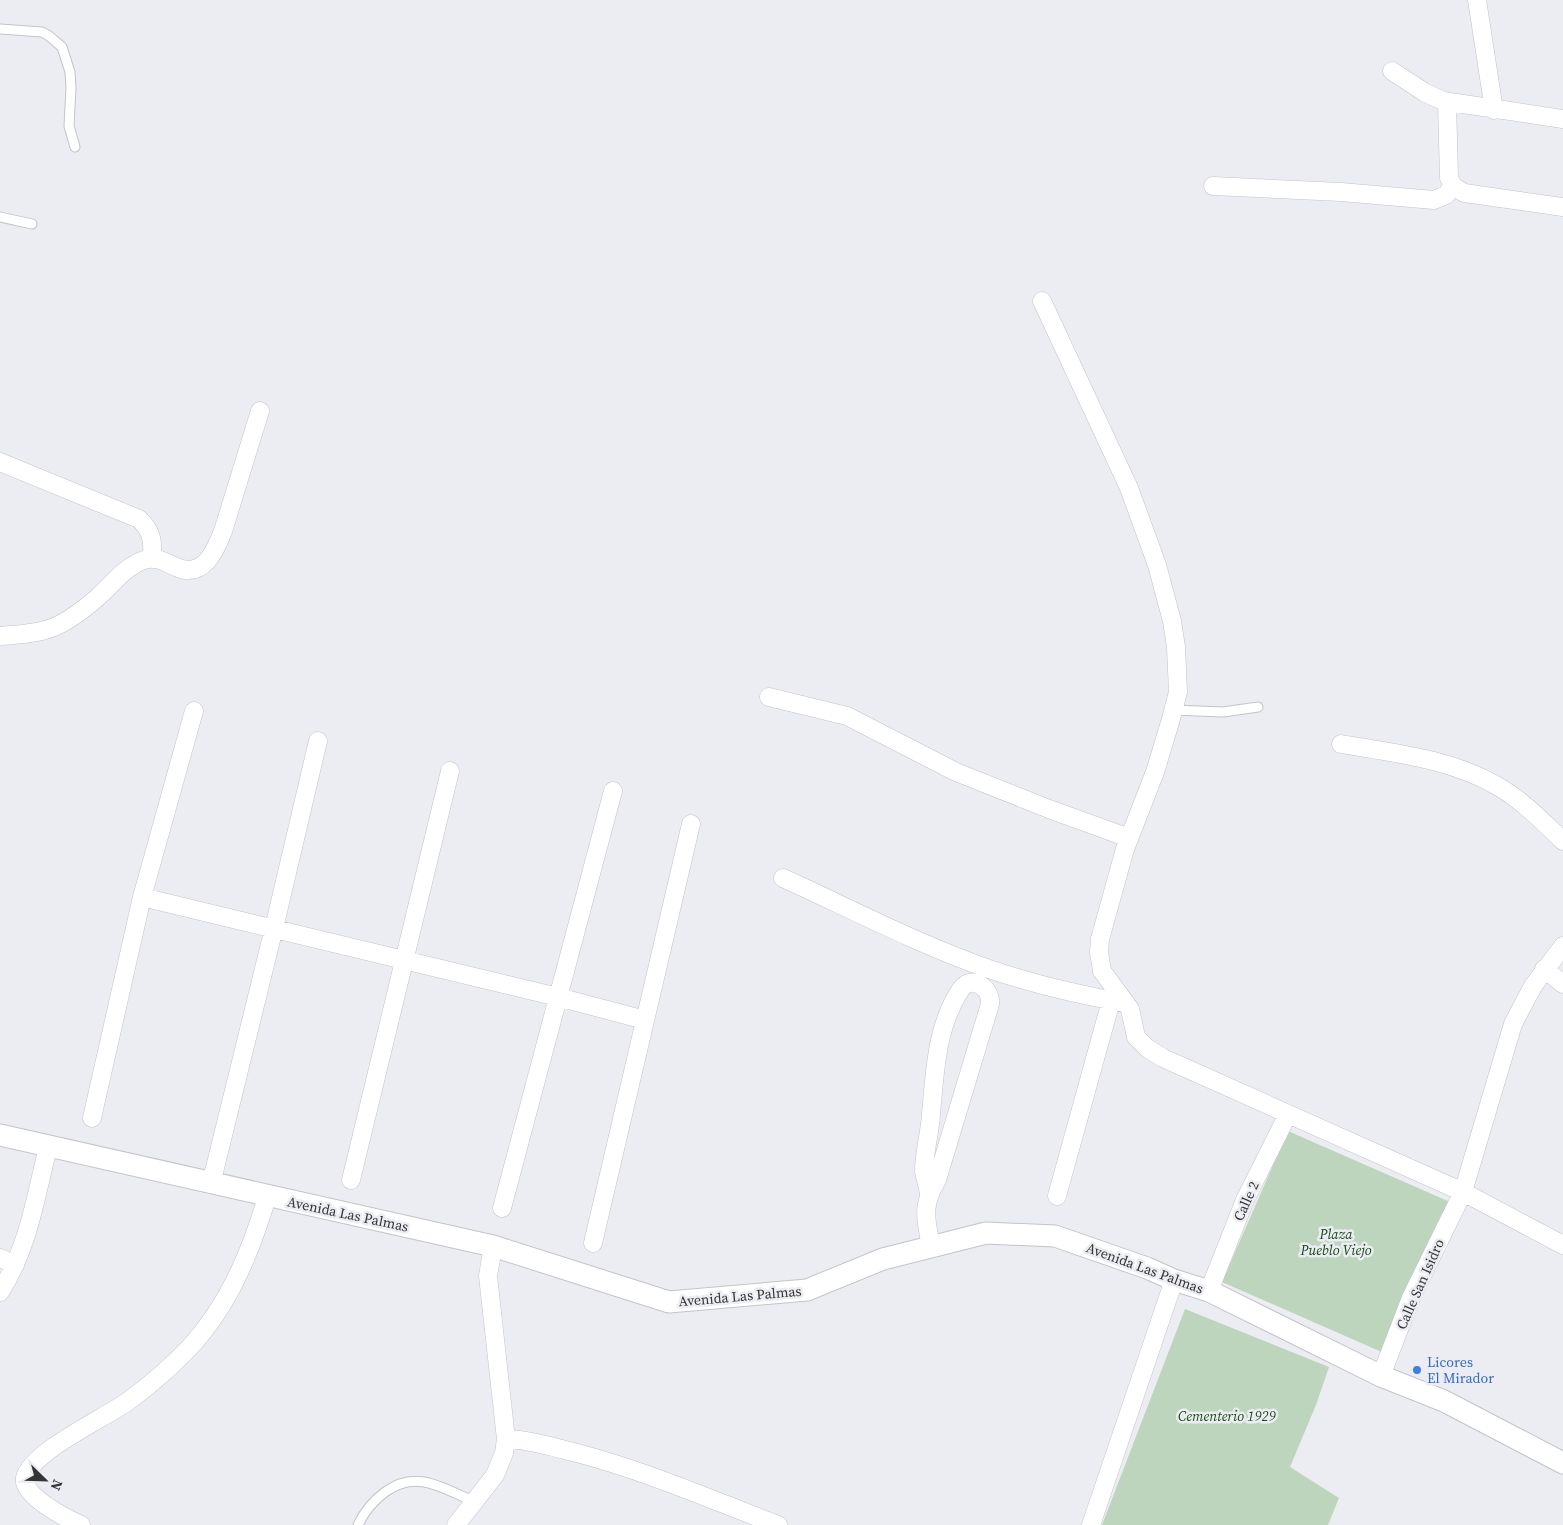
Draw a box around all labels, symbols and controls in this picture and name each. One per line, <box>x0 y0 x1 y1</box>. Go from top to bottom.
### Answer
street label: Calle 2 <box>1228 1178 1264 1224</box>
street label: Avenida Las Palmas <box>286 1191 410 1237</box>
park label: Plaza Pueblo Viejo <box>1299 1224 1372 1260</box>
street label: Calle San Isidro <box>1391 1235 1449 1332</box>
street label: Avenida Las Palmas <box>1084 1237 1206 1299</box>
street label: Avenida Las Palmas <box>678 1281 802 1311</box>
place label: Licores El Mirador <box>1427 1352 1494 1388</box>
marker: Licores El Mirador <box>1411 1364 1423 1376</box>
park label: Cementerio 1929 <box>1178 1406 1276 1426</box>
north arrow <box>20 1455 70 1505</box>
text: N <box>46 1476 68 1494</box>

